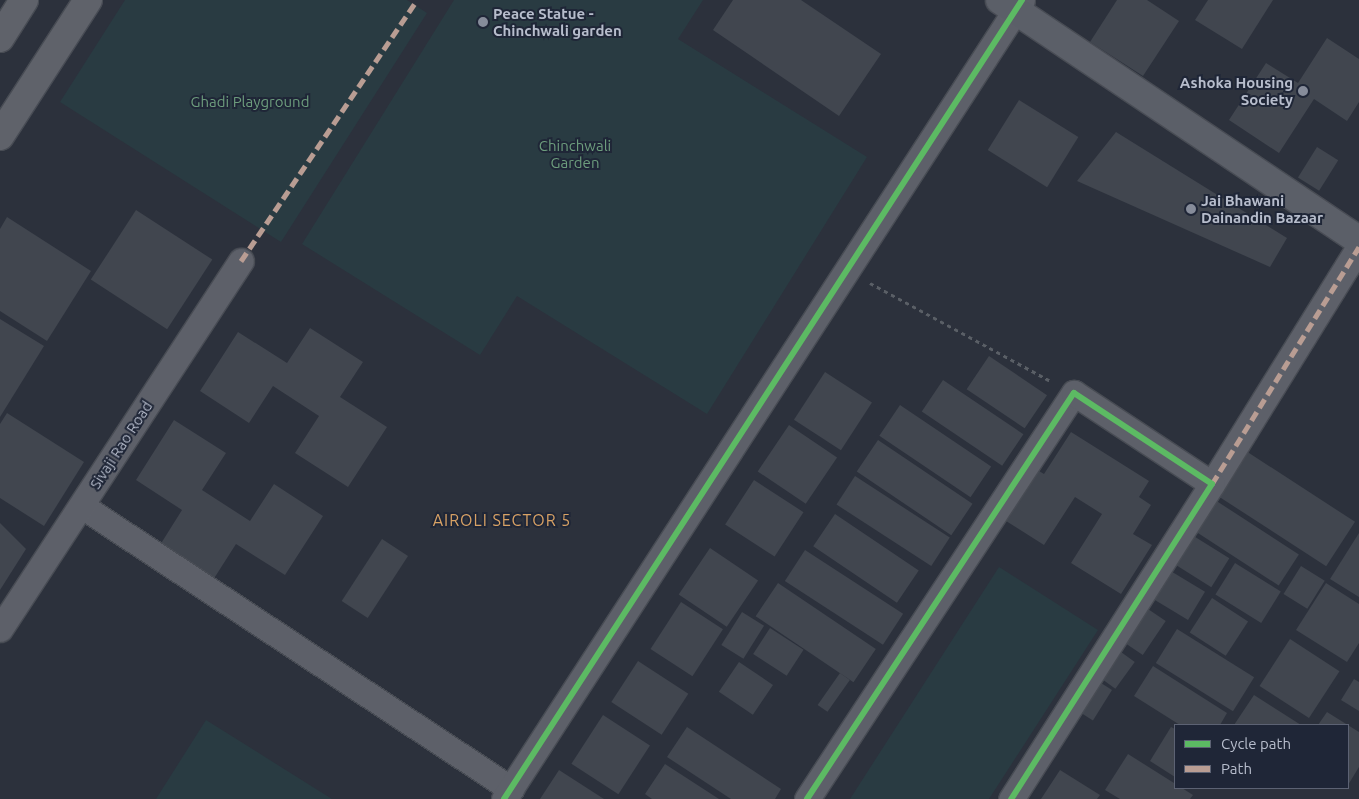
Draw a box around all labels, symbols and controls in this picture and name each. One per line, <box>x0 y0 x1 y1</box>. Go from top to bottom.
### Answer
place label: Peace Statue - Chinchwali garden <box>493 4 622 39</box>
marker: Peace Statue - Chinchwali garden <box>477 16 489 28</box>
place label: Ashoka Housing Society <box>1180 73 1293 108</box>
marker: Ashoka Housing Society <box>1297 85 1309 97</box>
park label: Ghadi Playground <box>191 93 309 111</box>
park label: Chinchwali Garden <box>539 136 611 171</box>
place label: Jai Bhawani Dainandin Bazaar <box>1201 191 1323 226</box>
marker: Jai Bhawani Dainandin Bazaar <box>1185 203 1197 215</box>
street label: Sivaji Rao Road <box>86 398 156 492</box>
district label: AIROLI SECTOR 5 <box>431 510 573 530</box>
legend <box>1174 724 1349 789</box>
text: Cycle path <box>1221 735 1291 752</box>
text: Path <box>1221 760 1252 777</box>

